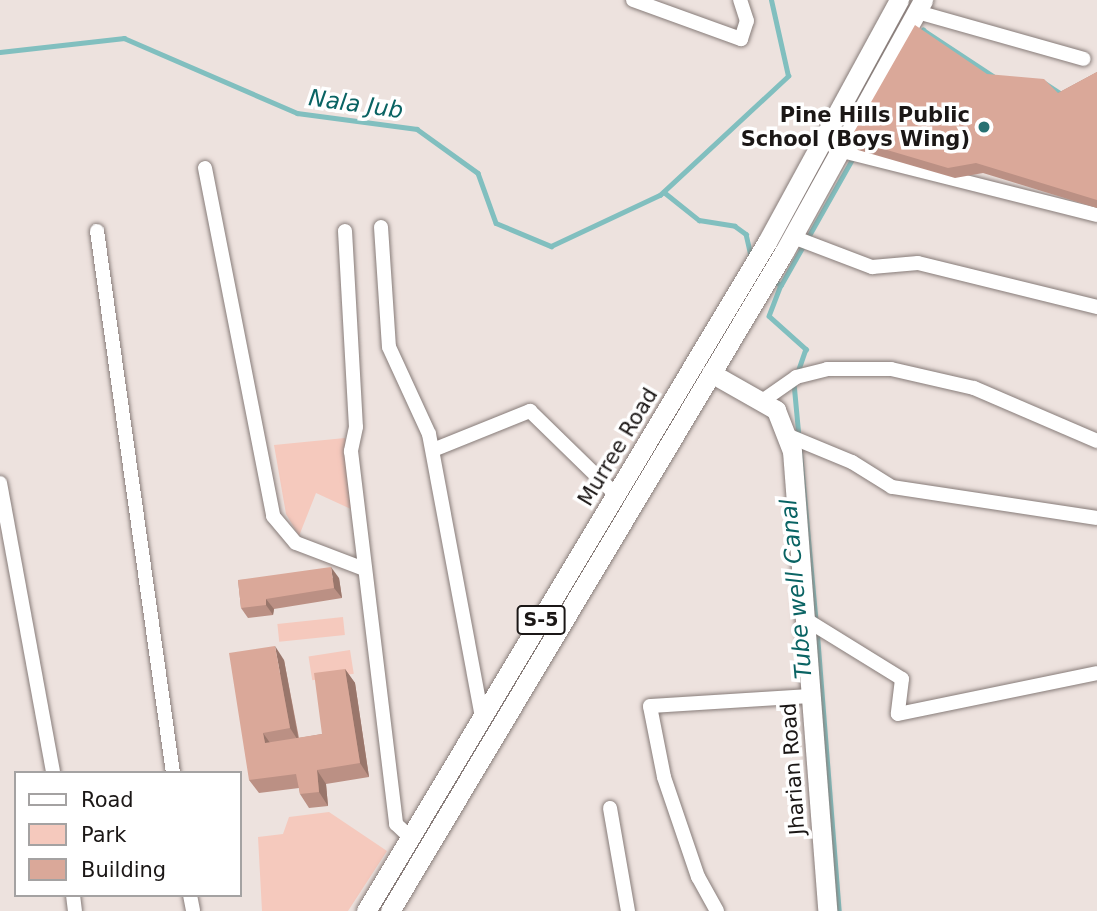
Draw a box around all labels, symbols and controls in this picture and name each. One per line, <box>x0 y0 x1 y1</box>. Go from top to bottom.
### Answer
water label: Nala Jub <box>307 84 405 124</box>
place label: Pine Hills Public School (Boys Wing) <box>741 102 970 152</box>
marker: Pine Hills Public School (Boys Wing) <box>976 119 992 135</box>
street label: Murree Road <box>573 383 663 511</box>
water label: Tube well Canal <box>774 498 818 680</box>
road number: S-5 <box>516 604 566 636</box>
street label: Jharian Road <box>776 702 810 836</box>
legend <box>14 771 242 897</box>
text: Road <box>81 788 134 812</box>
text: Park <box>81 823 126 847</box>
text: Building <box>81 858 166 882</box>

